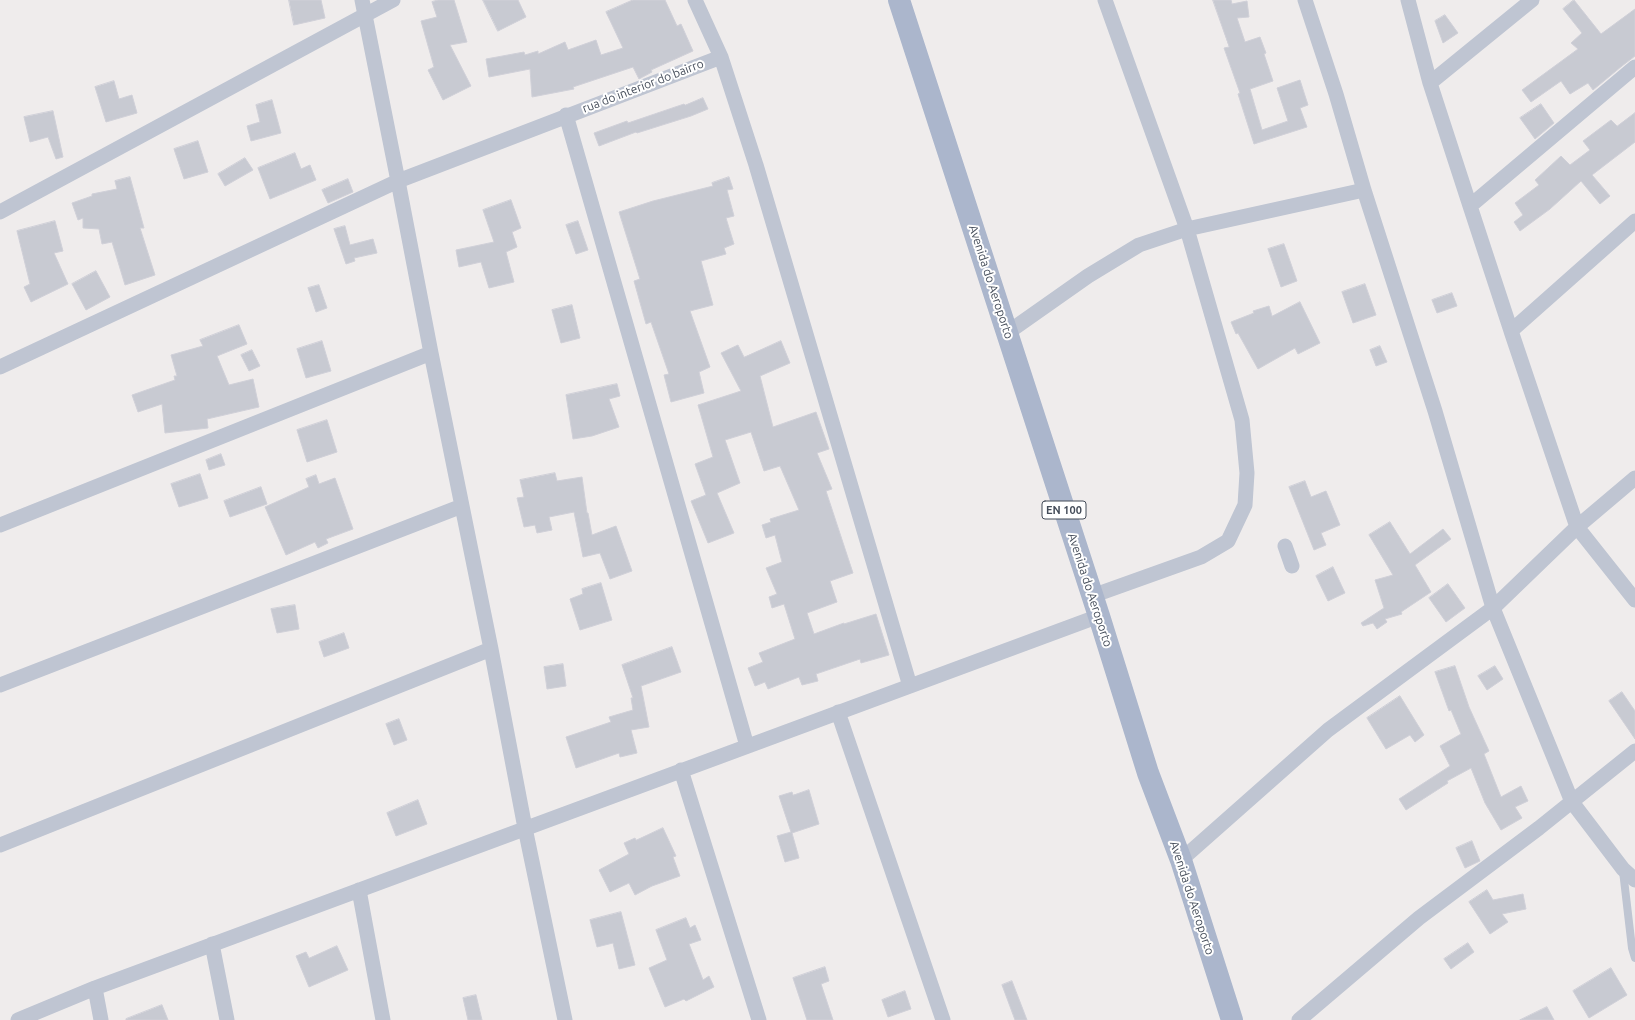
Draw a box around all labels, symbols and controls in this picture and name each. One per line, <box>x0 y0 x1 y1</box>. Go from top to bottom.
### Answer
street label: rua do interior do bairro <box>580 56 706 116</box>
street label: Avenida do Aeroporto <box>966 223 1016 341</box>
road number: EN 100 <box>1042 501 1086 519</box>
street label: Avenida do Aeroporto <box>1065 531 1115 649</box>
street label: Avenida do Aeroporto <box>1167 839 1217 957</box>

